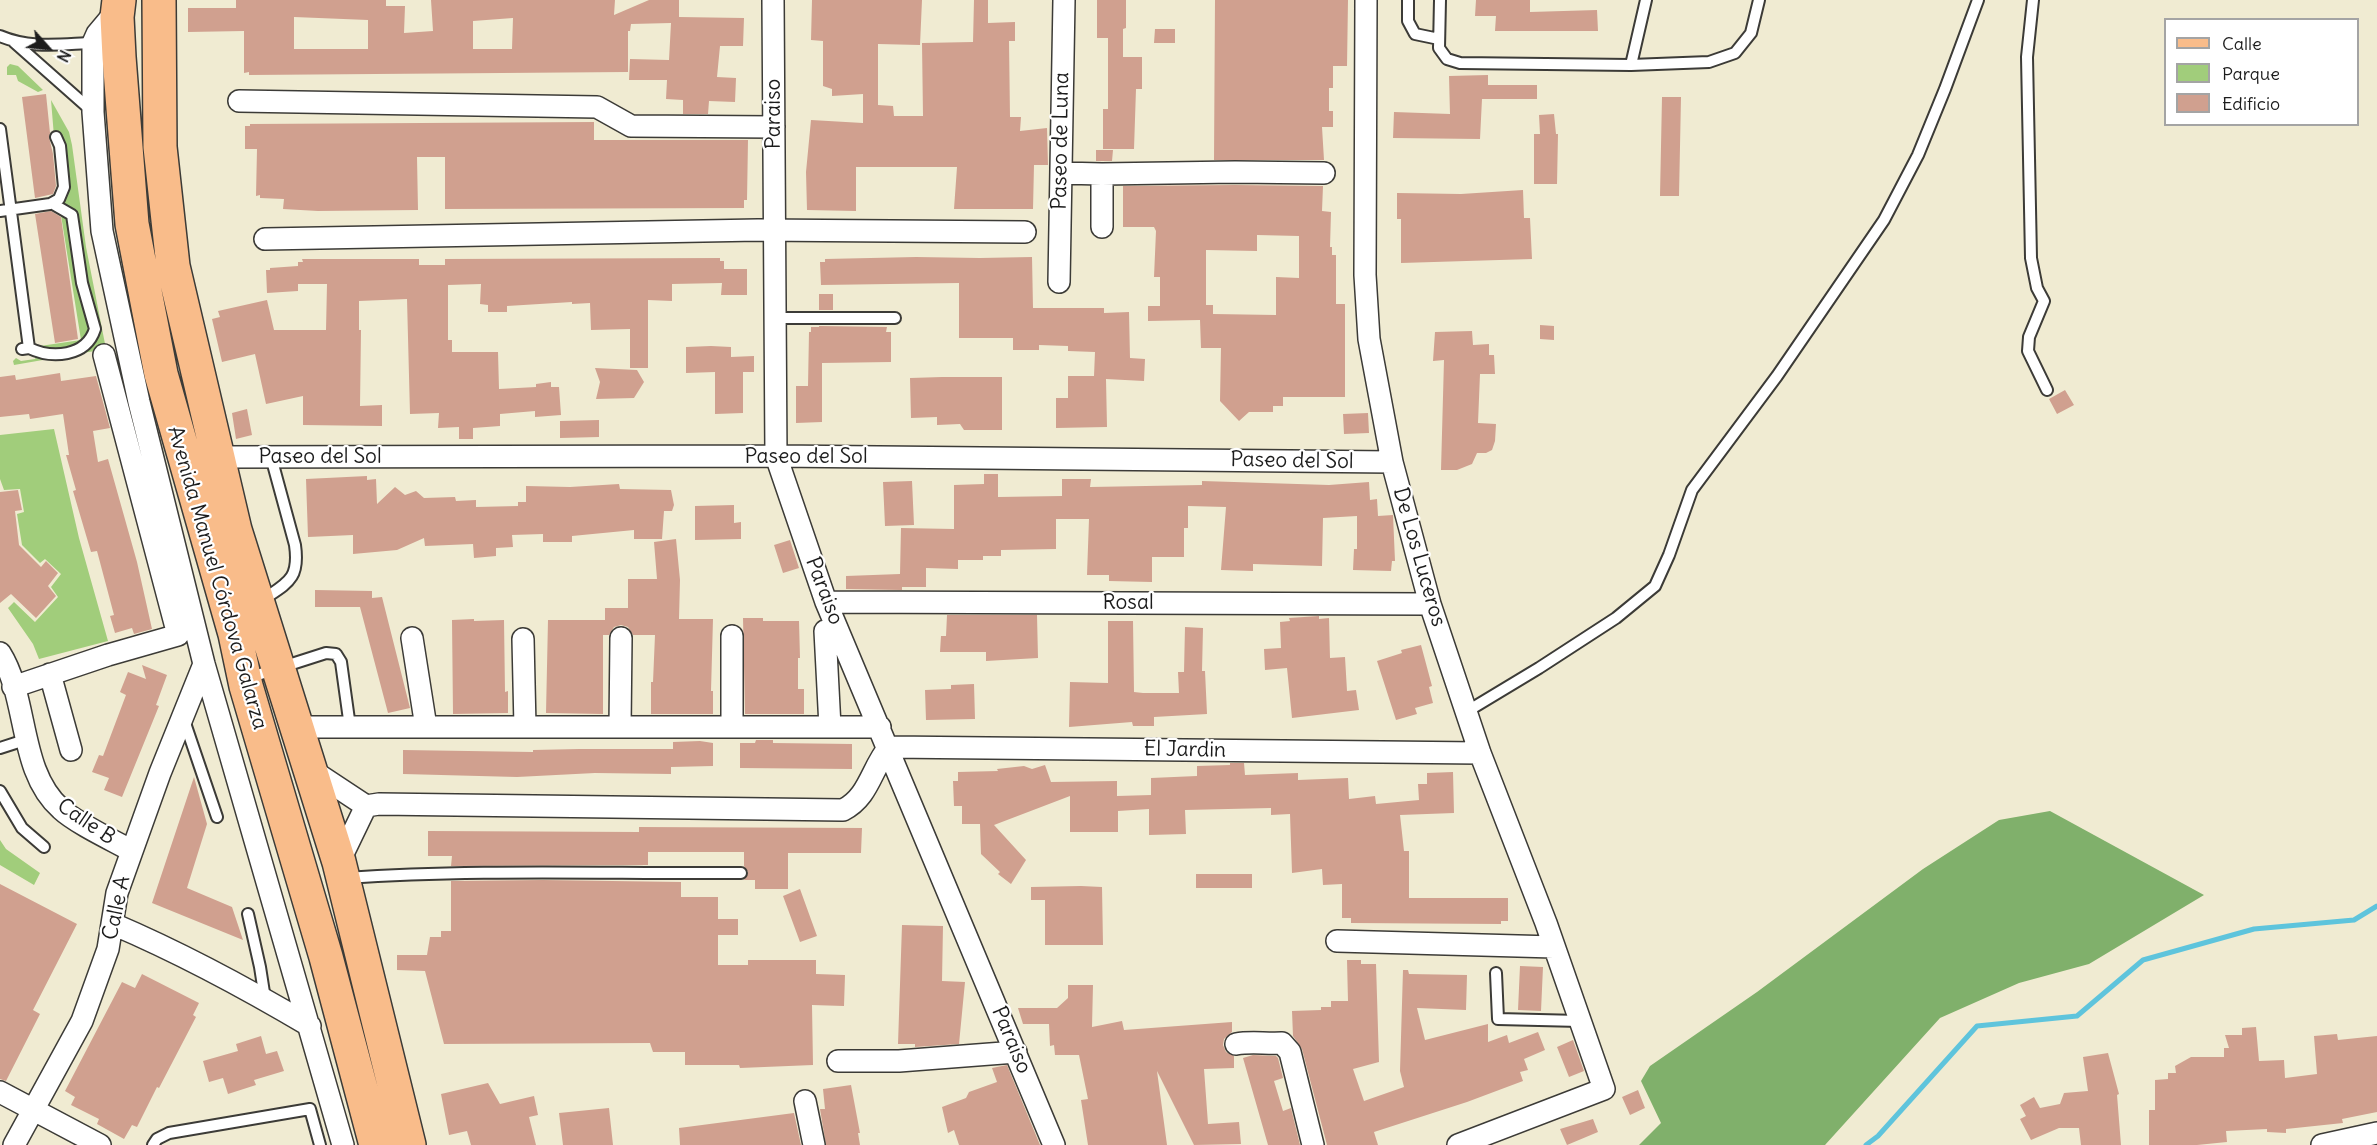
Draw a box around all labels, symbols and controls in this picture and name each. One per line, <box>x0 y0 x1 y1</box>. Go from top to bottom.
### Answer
north arrow <box>18 18 78 78</box>
legend <box>2164 18 2359 126</box>
text: Calle <box>2222 32 2262 55</box>
text: N <box>53 47 75 66</box>
text: Parque <box>2222 62 2280 85</box>
street label: Paseo de Luna <box>1047 72 1075 210</box>
street label: Paraiso <box>761 79 787 149</box>
text: Edificio <box>2222 92 2280 115</box>
street label: Avenida Manuel Córdova Galarza <box>162 423 272 733</box>
street label: Paseo del Sol <box>258 444 382 470</box>
street label: Paseo del Sol <box>744 444 868 470</box>
street label: Paseo del Sol <box>1230 447 1354 475</box>
street label: De Los Luceros <box>1387 485 1451 629</box>
street label: Paraiso <box>800 554 848 628</box>
street label: Rosal <box>1102 590 1154 616</box>
street label: El Jardin <box>1144 737 1226 763</box>
street label: Calle B <box>52 793 120 851</box>
street label: Calle A <box>98 874 136 942</box>
street label: Paraiso <box>986 1003 1036 1077</box>

